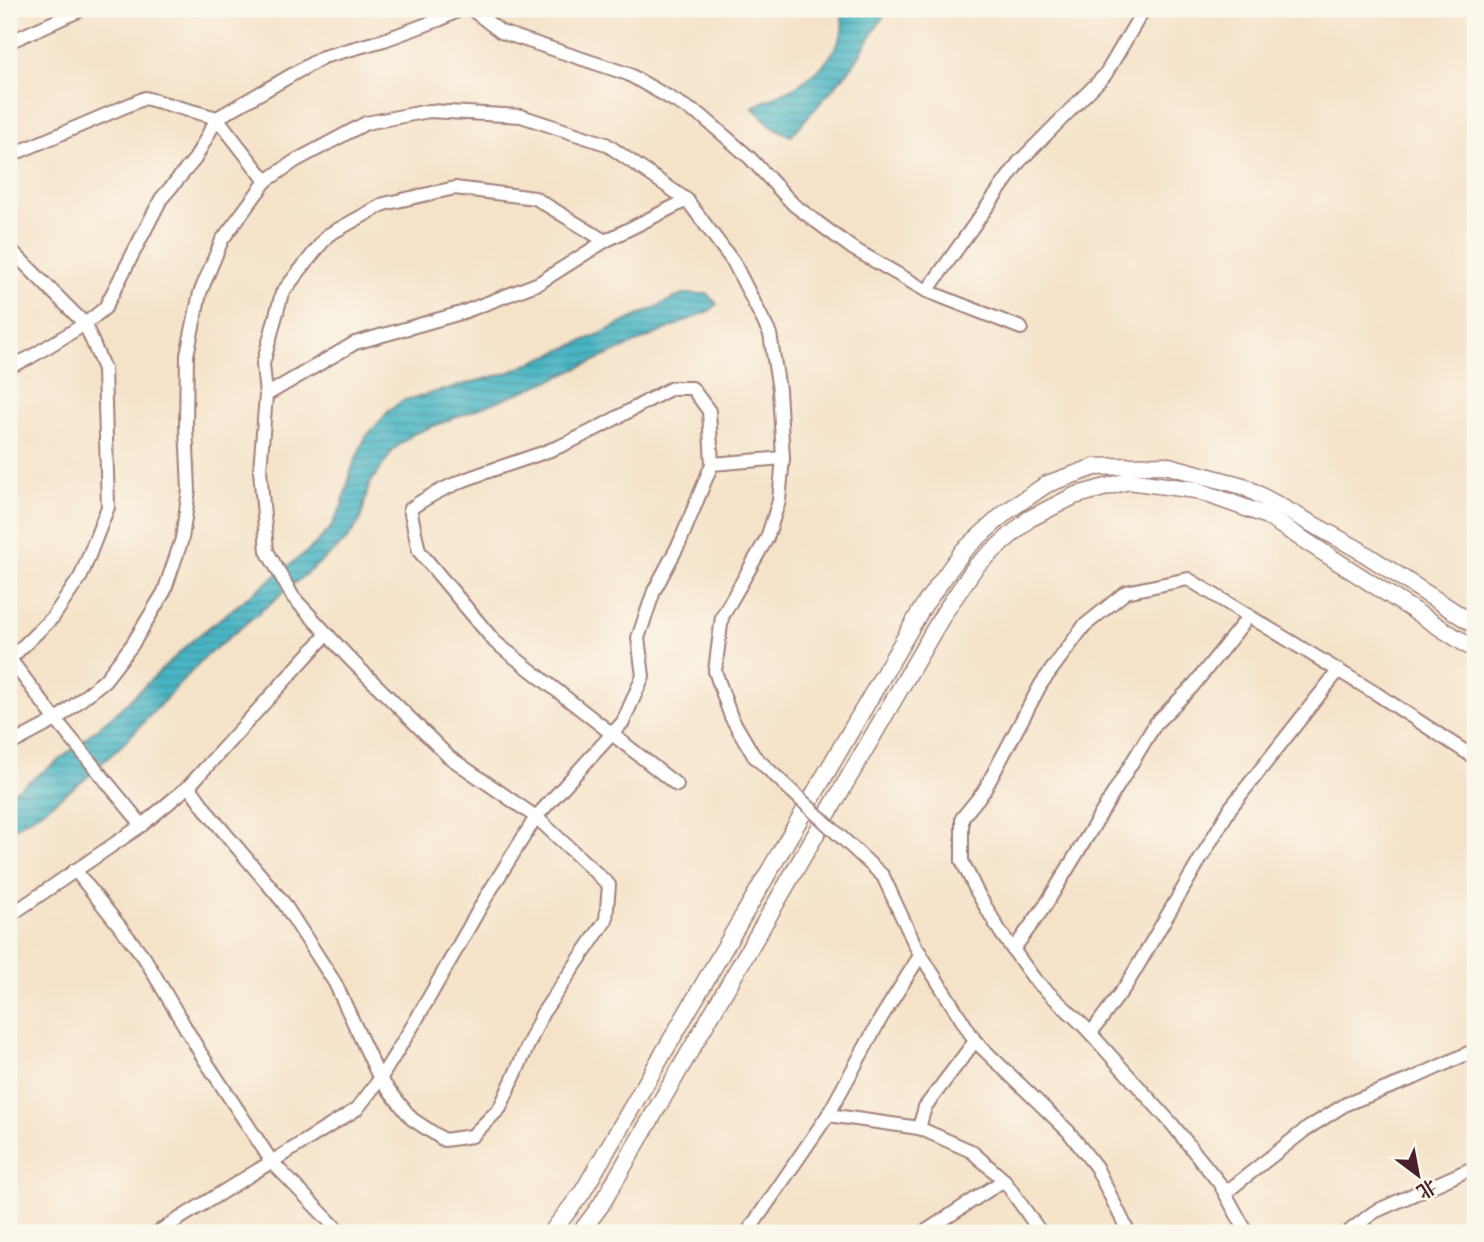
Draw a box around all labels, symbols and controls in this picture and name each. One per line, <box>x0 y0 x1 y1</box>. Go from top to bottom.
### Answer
north arrow <box>1382 1140 1452 1210</box>
text: 北 <box>1410 1171 1441 1204</box>

